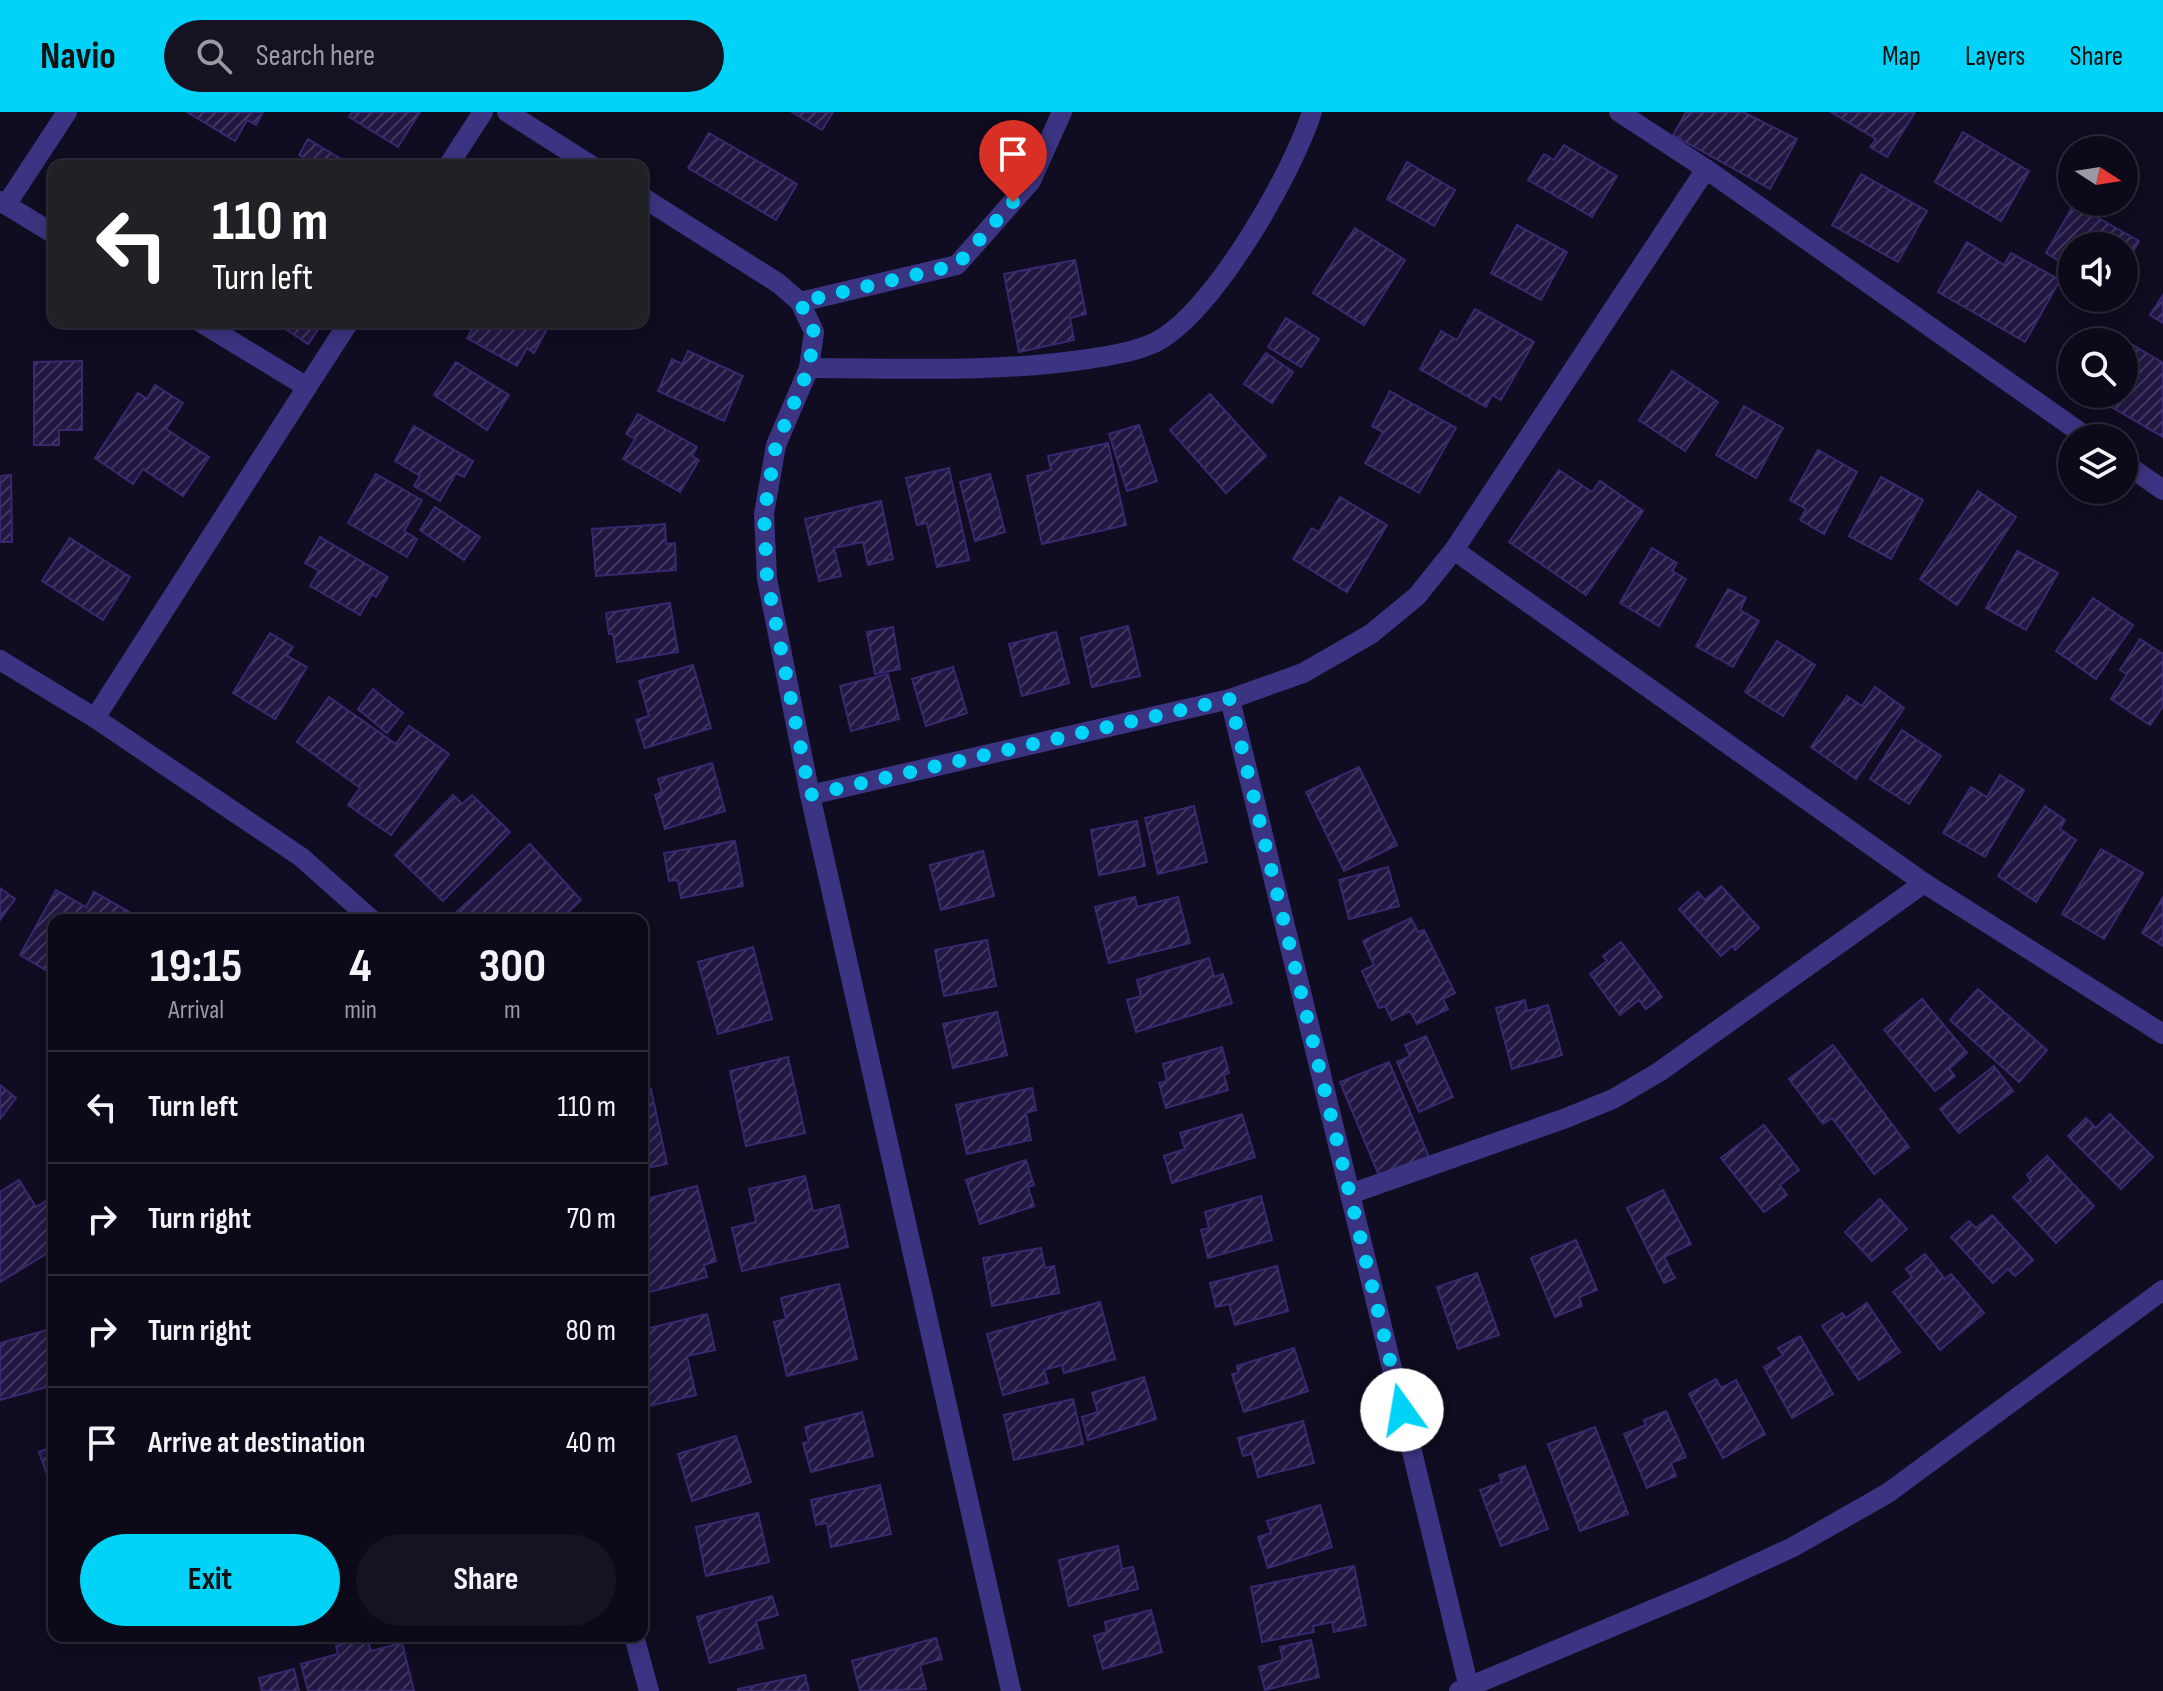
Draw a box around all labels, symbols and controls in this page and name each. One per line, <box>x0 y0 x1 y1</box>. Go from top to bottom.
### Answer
search box <box>164 20 724 92</box>
text: Navio <box>40 34 116 79</box>
icon: search <box>192 34 236 78</box>
text: Search here <box>256 38 375 74</box>
text: Map <box>1882 40 1921 73</box>
text: Layers <box>1965 40 2025 73</box>
text: Share <box>2069 40 2123 73</box>
pin <box>979 120 1047 202</box>
icon: arrive <box>991 132 1035 176</box>
north arrow <box>2058 136 2138 216</box>
map controls <box>2058 136 2138 504</box>
text: 110 m <box>212 189 328 256</box>
icon: left <box>80 192 184 296</box>
button: sound <box>2058 232 2138 312</box>
text: Turn left <box>212 257 313 300</box>
button: search <box>2058 328 2138 408</box>
button: layers <box>2058 424 2138 504</box>
text: 19:15 <box>150 938 242 995</box>
text: 4 <box>349 938 372 995</box>
text: 300 <box>479 938 546 995</box>
text: Arrival <box>168 995 224 1026</box>
text: min <box>344 995 377 1026</box>
text: m <box>504 995 521 1026</box>
icon: left <box>80 1085 124 1129</box>
text: Turn left <box>148 1089 238 1125</box>
text: 110 m <box>558 1089 616 1125</box>
icon: right <box>80 1197 124 1241</box>
text: Turn right <box>148 1201 251 1237</box>
text: 70 m <box>567 1201 616 1237</box>
icon: right <box>80 1309 124 1353</box>
text: Turn right <box>148 1313 251 1349</box>
text: 80 m <box>565 1313 616 1349</box>
position arrow <box>1360 1368 1444 1452</box>
icon: arrive <box>80 1421 124 1465</box>
text: Arrive at destination <box>148 1425 365 1461</box>
text: 40 m <box>566 1425 616 1461</box>
button: Exit <box>80 1534 340 1626</box>
button: Share <box>356 1534 616 1626</box>

